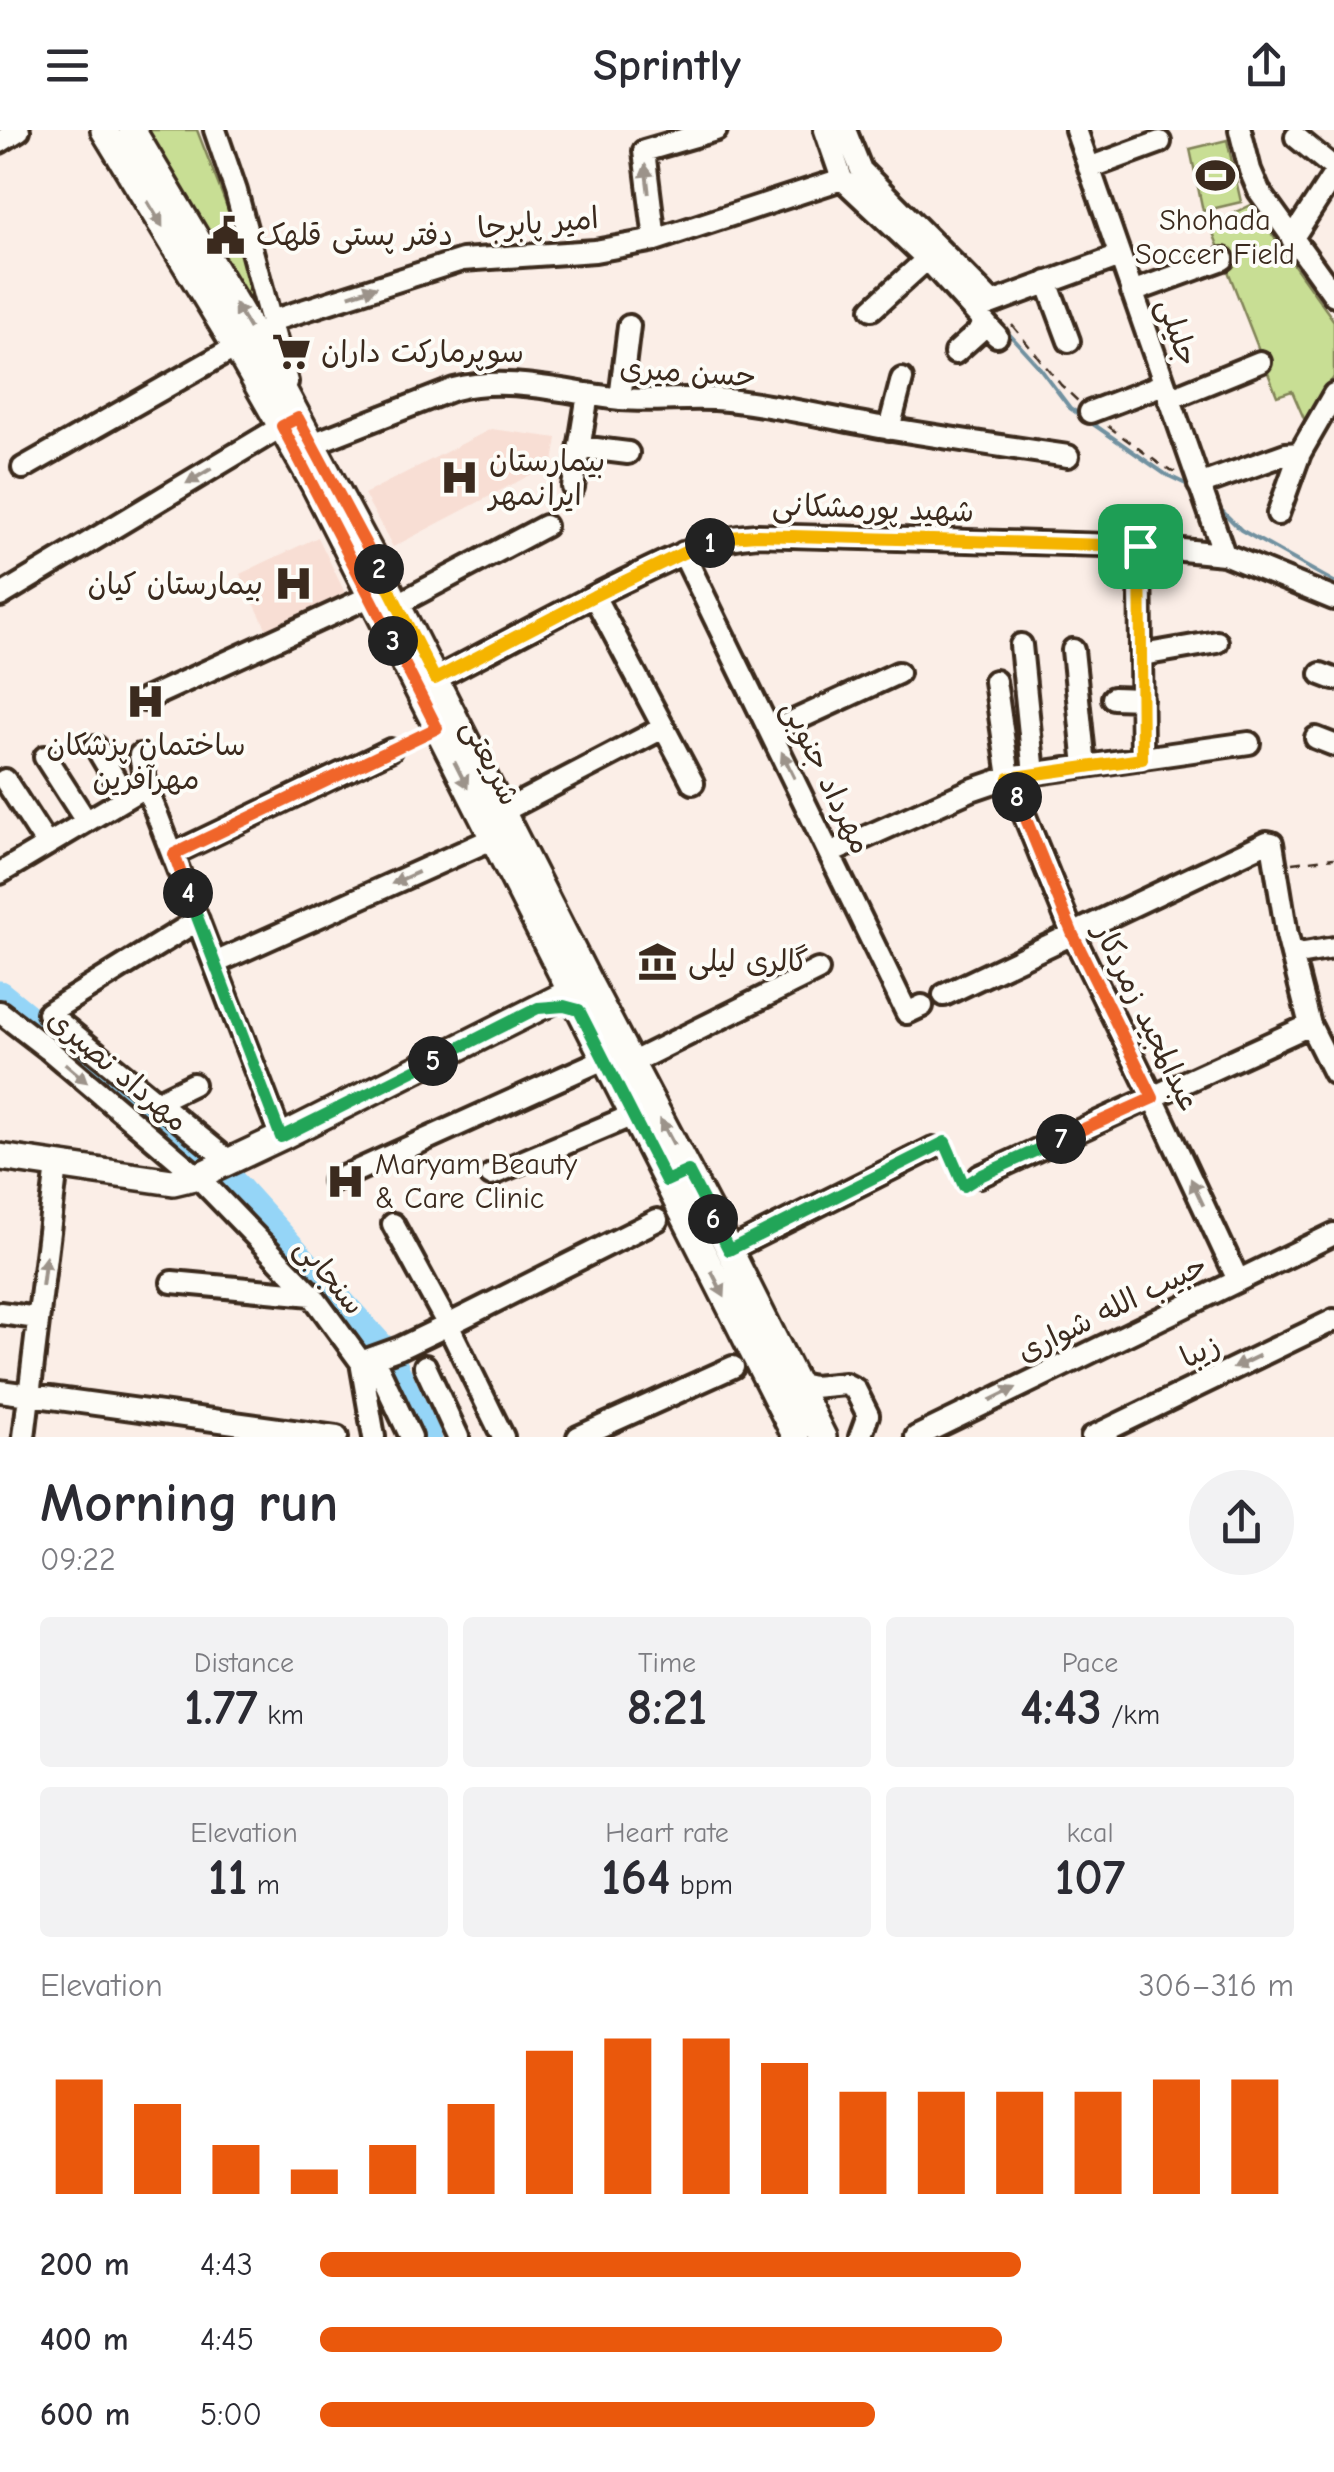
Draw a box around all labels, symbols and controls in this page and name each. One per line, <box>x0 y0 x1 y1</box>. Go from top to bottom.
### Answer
icon: menu <box>40 38 95 93</box>
icon: share <box>1239 38 1294 93</box>
text: Sprintly <box>593 39 741 91</box>
sports icon: Shohada Soccer Field <box>1194 155 1236 197</box>
one-way arrow <box>639 162 655 194</box>
one-way arrow <box>145 200 164 227</box>
street label: امیر پابرجا <box>476 201 600 247</box>
place label: Shohada Soccer Field <box>1135 203 1295 272</box>
public building icon: دفتر پستی قلهک <box>205 214 247 256</box>
place label: دفتر پستی قلهک <box>256 218 453 254</box>
one-way arrow <box>349 282 379 297</box>
street label: جلیلی <box>1149 294 1205 371</box>
one-way arrow <box>234 302 251 330</box>
supermarket icon: سوپرمارکت داران <box>270 331 312 373</box>
place label: سوپرمارکت داران <box>321 335 524 371</box>
street label: حسن میری <box>618 350 757 395</box>
place label: بیمارستان ایرانمهر <box>486 444 605 513</box>
hospital icon: بیمارستان ایرانمهر <box>438 457 480 499</box>
one-way arrow <box>185 467 213 484</box>
street label: شهید پورمشکانی <box>771 487 975 531</box>
pin <box>1098 504 1183 589</box>
pin: 1 <box>685 518 735 568</box>
icon: arrive <box>1113 519 1168 574</box>
text: 1 <box>704 527 716 559</box>
pin: 2 <box>354 544 404 594</box>
text: 2 <box>372 553 386 585</box>
hospital icon: بیمارستان کیان <box>272 563 314 605</box>
place label: بیمارستان کیان <box>88 567 263 602</box>
pin: 3 <box>368 616 418 666</box>
text: 3 <box>386 625 400 657</box>
hospital icon: ساختمان پزشکان مهرآفرین <box>125 680 167 722</box>
street label: مهرداد جنوبی <box>773 695 879 861</box>
street label: شریعتی <box>453 713 527 812</box>
place label: ساختمان پزشکان مهرآفرین <box>46 728 246 797</box>
one-way arrow <box>780 751 797 780</box>
one-way arrow <box>452 761 469 790</box>
pin: 8 <box>992 772 1042 822</box>
text: 8 <box>1010 781 1024 813</box>
pin: 4 <box>163 868 213 918</box>
one-way arrow <box>390 870 420 886</box>
text: 4 <box>181 877 195 909</box>
street label: عبدالمجید زمردکار <box>1085 915 1207 1116</box>
museum icon: گالری لیلی <box>637 940 679 982</box>
place label: گالری لیلی <box>688 944 809 980</box>
street label: مهرداد نصیری <box>40 1002 195 1139</box>
pin: 5 <box>408 1036 458 1086</box>
text: 5 <box>426 1045 440 1077</box>
one-way arrow <box>63 1061 88 1083</box>
pin: 7 <box>1036 1114 1086 1164</box>
one-way arrow <box>659 1117 676 1146</box>
text: 7 <box>1055 1123 1067 1155</box>
place label: Maryam Beauty & Care Clinic <box>375 1147 578 1216</box>
hospital icon: Maryam Beauty & Care Clinic <box>324 1160 366 1202</box>
one-way arrow <box>1188 1177 1205 1206</box>
pin: 6 <box>688 1194 738 1244</box>
text: 6 <box>706 1203 720 1235</box>
street label: سنجابی <box>287 1231 372 1323</box>
street label: حبیب الله شواری <box>1012 1247 1213 1369</box>
one-way arrow <box>36 1254 52 1286</box>
one-way arrow <box>709 1269 726 1298</box>
street label: زیبا <box>1175 1327 1226 1376</box>
one-way arrow <box>1231 1354 1260 1371</box>
one-way arrow <box>989 1386 1018 1403</box>
button: share <box>1189 1470 1294 1575</box>
text: Morning run <box>40 1471 338 1535</box>
text: 09:22 <box>40 1541 116 1578</box>
text: Distance <box>194 1647 294 1679</box>
text: Time <box>638 1647 696 1679</box>
text: Pace <box>1062 1647 1118 1679</box>
text: 1.77 <box>184 1679 258 1737</box>
text: 8:21 <box>627 1679 707 1737</box>
text: 4:43 <box>1020 1679 1102 1737</box>
text: km <box>258 1699 304 1731</box>
text: /km <box>1102 1699 1160 1731</box>
text: Elevation <box>190 1817 298 1849</box>
text: Heart rate <box>605 1817 729 1849</box>
text: kcal <box>1066 1817 1114 1849</box>
text: 11 <box>208 1849 247 1907</box>
text: 164 <box>601 1849 670 1907</box>
text: 107 <box>1055 1849 1125 1907</box>
text: m <box>247 1869 280 1901</box>
text: bpm <box>670 1869 733 1901</box>
text: Elevation <box>40 1967 163 2004</box>
text: 306–316 m <box>1138 1967 1294 2004</box>
text: 200 m <box>40 2246 129 2283</box>
text: 4:43 <box>200 2246 253 2283</box>
text: 400 m <box>40 2321 128 2358</box>
text: 4:45 <box>200 2321 254 2358</box>
text: 600 m <box>40 2396 130 2433</box>
text: 5:00 <box>200 2396 262 2433</box>

